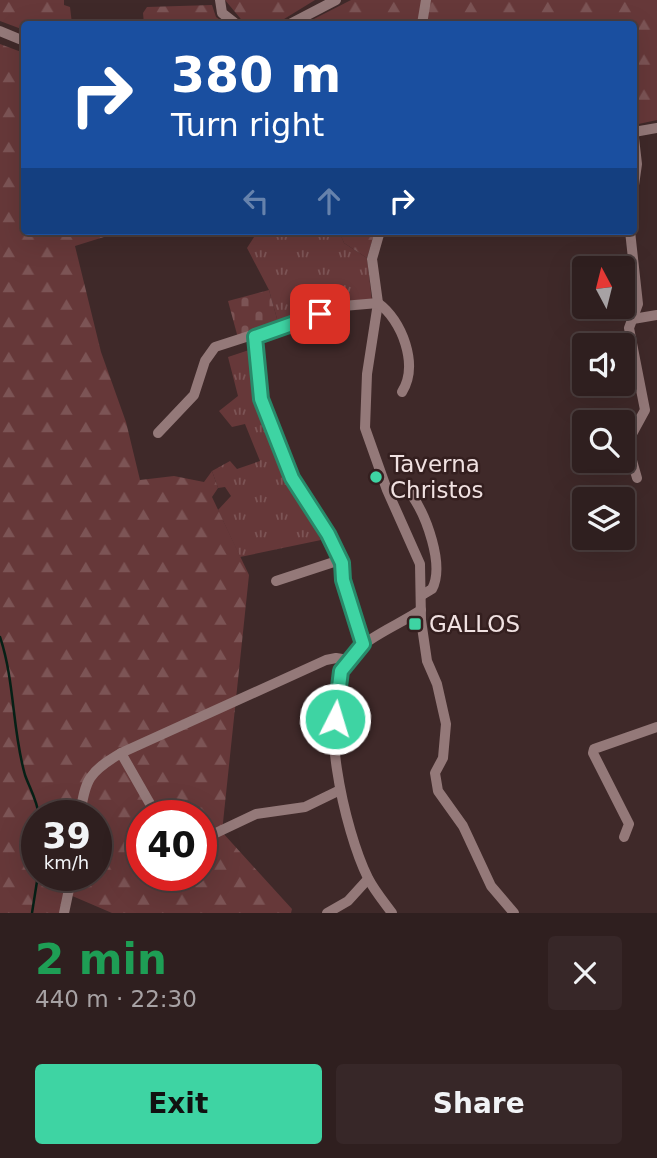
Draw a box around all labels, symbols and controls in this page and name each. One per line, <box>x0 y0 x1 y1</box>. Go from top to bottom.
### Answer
text: 380 m <box>171 47 341 104</box>
icon: right <box>56 49 147 140</box>
text: Turn right <box>171 106 324 144</box>
icon: left <box>237 182 275 220</box>
icon: ahead <box>310 182 348 220</box>
icon: right <box>383 182 421 220</box>
north arrow <box>572 256 635 318</box>
map controls <box>572 256 635 550</box>
pin <box>290 284 350 344</box>
icon: arrive <box>301 295 339 333</box>
button: sound <box>572 333 635 396</box>
button: search <box>572 410 635 473</box>
place label: Taverna Christos <box>389 451 484 503</box>
marker: Taverna Christos <box>368 469 384 485</box>
button: layers <box>572 487 635 550</box>
place label: GALLOS <box>429 611 520 637</box>
marker: GALLOS <box>407 616 423 632</box>
position arrow <box>298 682 372 756</box>
speed limit sign: 40 <box>126 800 217 891</box>
text: 39 <box>42 816 91 856</box>
text: km/h <box>44 852 89 873</box>
text: 2 min <box>35 935 167 984</box>
button: close <box>548 936 622 1010</box>
text: 440 m · 22:30 <box>35 986 197 1012</box>
button: Exit <box>35 1064 322 1144</box>
button: Share <box>336 1064 622 1144</box>

